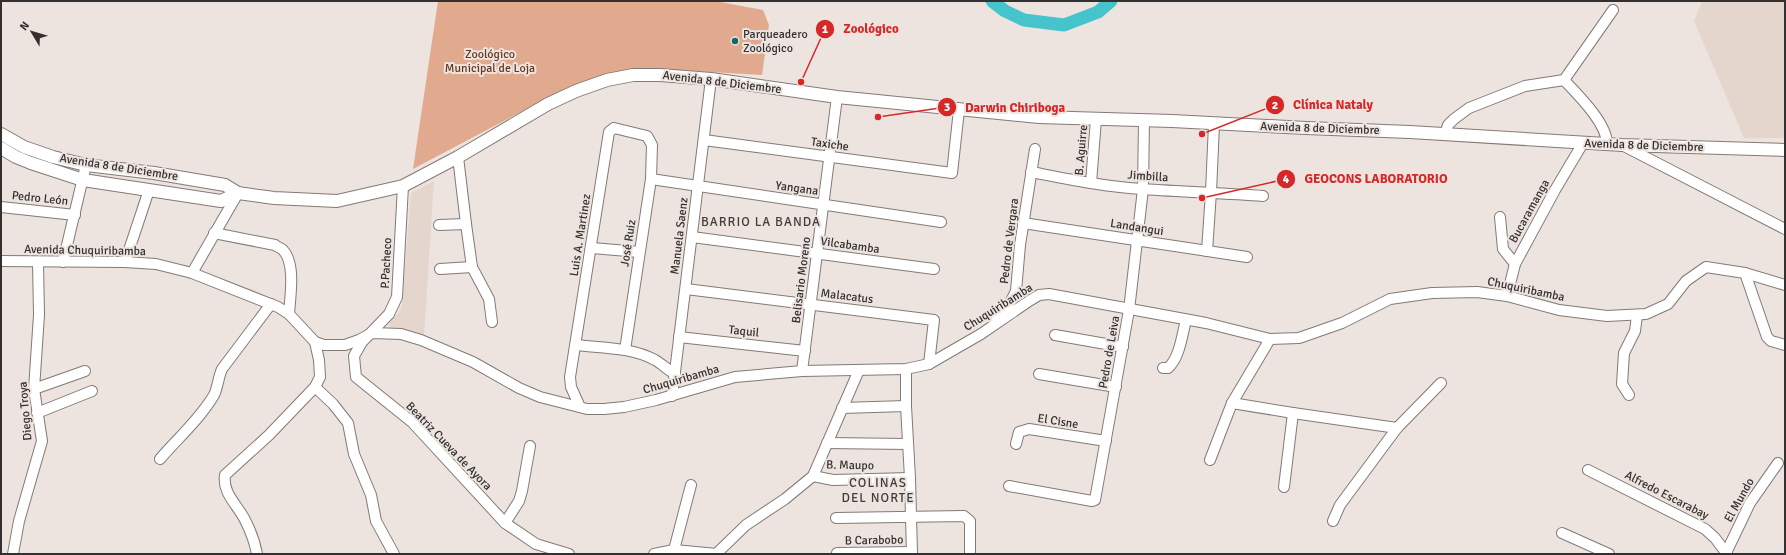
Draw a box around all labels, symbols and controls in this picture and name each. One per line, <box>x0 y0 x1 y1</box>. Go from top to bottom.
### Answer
north arrow <box>12 12 52 52</box>
callout: Zoológico <box>815 16 907 41</box>
text: N <box>17 19 32 33</box>
text: Zoológico <box>843 21 899 37</box>
text: 1 <box>822 22 829 37</box>
place label: Parqueadero Zoológico <box>743 27 808 56</box>
marker: Parqueadero Zoológico <box>730 36 740 46</box>
park label: Zoológico Municipal de Loja <box>445 47 535 76</box>
street label: Avenida 8 de Diciembre <box>662 68 782 97</box>
callout: Clínica Nataly <box>1265 92 1381 117</box>
callout: Darwin Chiriboga <box>937 95 1073 120</box>
text: Clínica Nataly <box>1293 97 1373 113</box>
text: 2 <box>1272 98 1278 113</box>
text: 3 <box>944 100 950 115</box>
text: Darwin Chiriboga <box>965 100 1065 116</box>
street label: Avenida 8 de Diciembre <box>1260 119 1380 138</box>
street label: B. Aguirre <box>1072 124 1091 176</box>
street label: Taxiche <box>810 134 850 155</box>
street label: Avenida 8 de Diciembre <box>1584 136 1704 155</box>
street label: Avenida 8 de Diciembre <box>59 151 179 184</box>
callout: GEOCONS LABORATORIO <box>1276 166 1455 191</box>
street label: Jimbilla <box>1127 168 1169 185</box>
text: GEOCONS LABORATORIO <box>1304 171 1448 187</box>
text: 4 <box>1283 172 1290 187</box>
street label: Bucaramanga <box>1506 177 1553 246</box>
street label: Yangana <box>775 178 819 199</box>
street label: Pedro León <box>11 188 69 209</box>
street label: Luis A. Martinez <box>567 193 594 277</box>
street label: Manuela Saenz <box>667 197 692 276</box>
street label: Pedro de Vergara <box>997 197 1022 285</box>
district label: BARRIO LA BANDA <box>701 214 821 230</box>
street label: Landangui <box>1109 216 1165 239</box>
street label: José Ruiz <box>617 218 640 268</box>
street label: Vilcabamba <box>819 234 881 257</box>
street label: Belisario Moreno <box>789 236 814 324</box>
street label: P.Pacheco <box>378 237 395 289</box>
street label: Avenida Chuquiribamba <box>24 242 146 259</box>
street label: Chuquiribamba <box>1486 274 1566 305</box>
street label: Chuquiribamba <box>961 280 1036 335</box>
street label: Malacatus <box>820 286 874 307</box>
street label: Pedro de Leiva <box>1096 315 1123 390</box>
street label: Taquil <box>728 322 760 341</box>
street label: Chuquiribamba <box>641 361 721 398</box>
street label: Diego Troya <box>15 381 36 441</box>
street label: Beatriz Cueva de Ayora <box>402 399 495 494</box>
street label: El Cisne <box>1036 411 1079 432</box>
street label: B. Maupo <box>826 458 874 473</box>
street label: Alfredo Escarabay <box>1622 468 1712 523</box>
district label: COLINAS DEL NORTE <box>841 475 915 506</box>
street label: El Mundo <box>1721 475 1758 525</box>
street label: B Carabobo <box>845 532 903 549</box>

